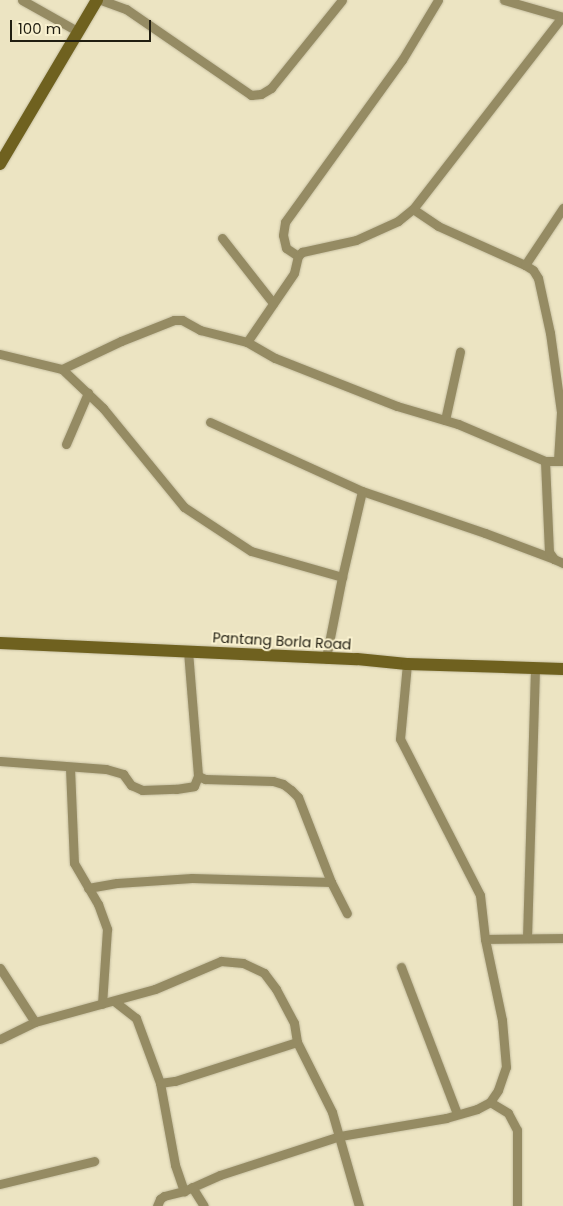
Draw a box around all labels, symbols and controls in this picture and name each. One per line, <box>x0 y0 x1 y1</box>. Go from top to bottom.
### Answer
scale bar <box>12 10 154 42</box>
text: 100 m <box>18 18 61 39</box>
street label: Pantang Borla Road <box>212 629 352 653</box>

